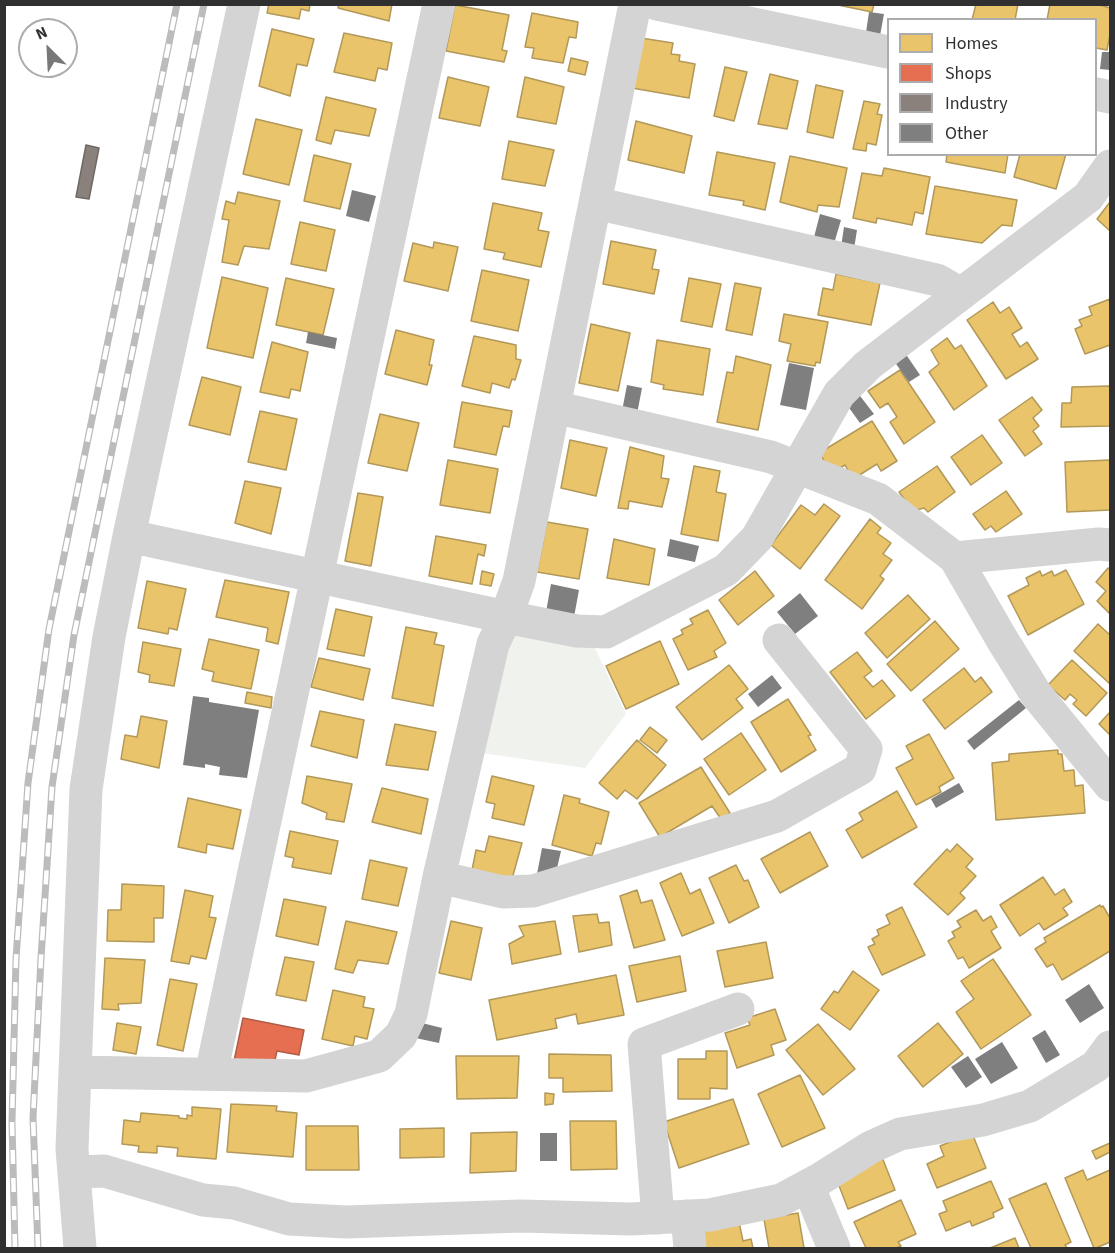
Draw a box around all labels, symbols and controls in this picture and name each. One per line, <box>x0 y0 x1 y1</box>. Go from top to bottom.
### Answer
north arrow <box>18 18 78 78</box>
legend <box>887 18 1097 156</box>
text: N <box>32 21 51 46</box>
text: Homes <box>945 31 998 56</box>
text: Shops <box>945 61 992 86</box>
text: Industry <box>945 91 1008 116</box>
text: Other <box>945 121 988 146</box>

